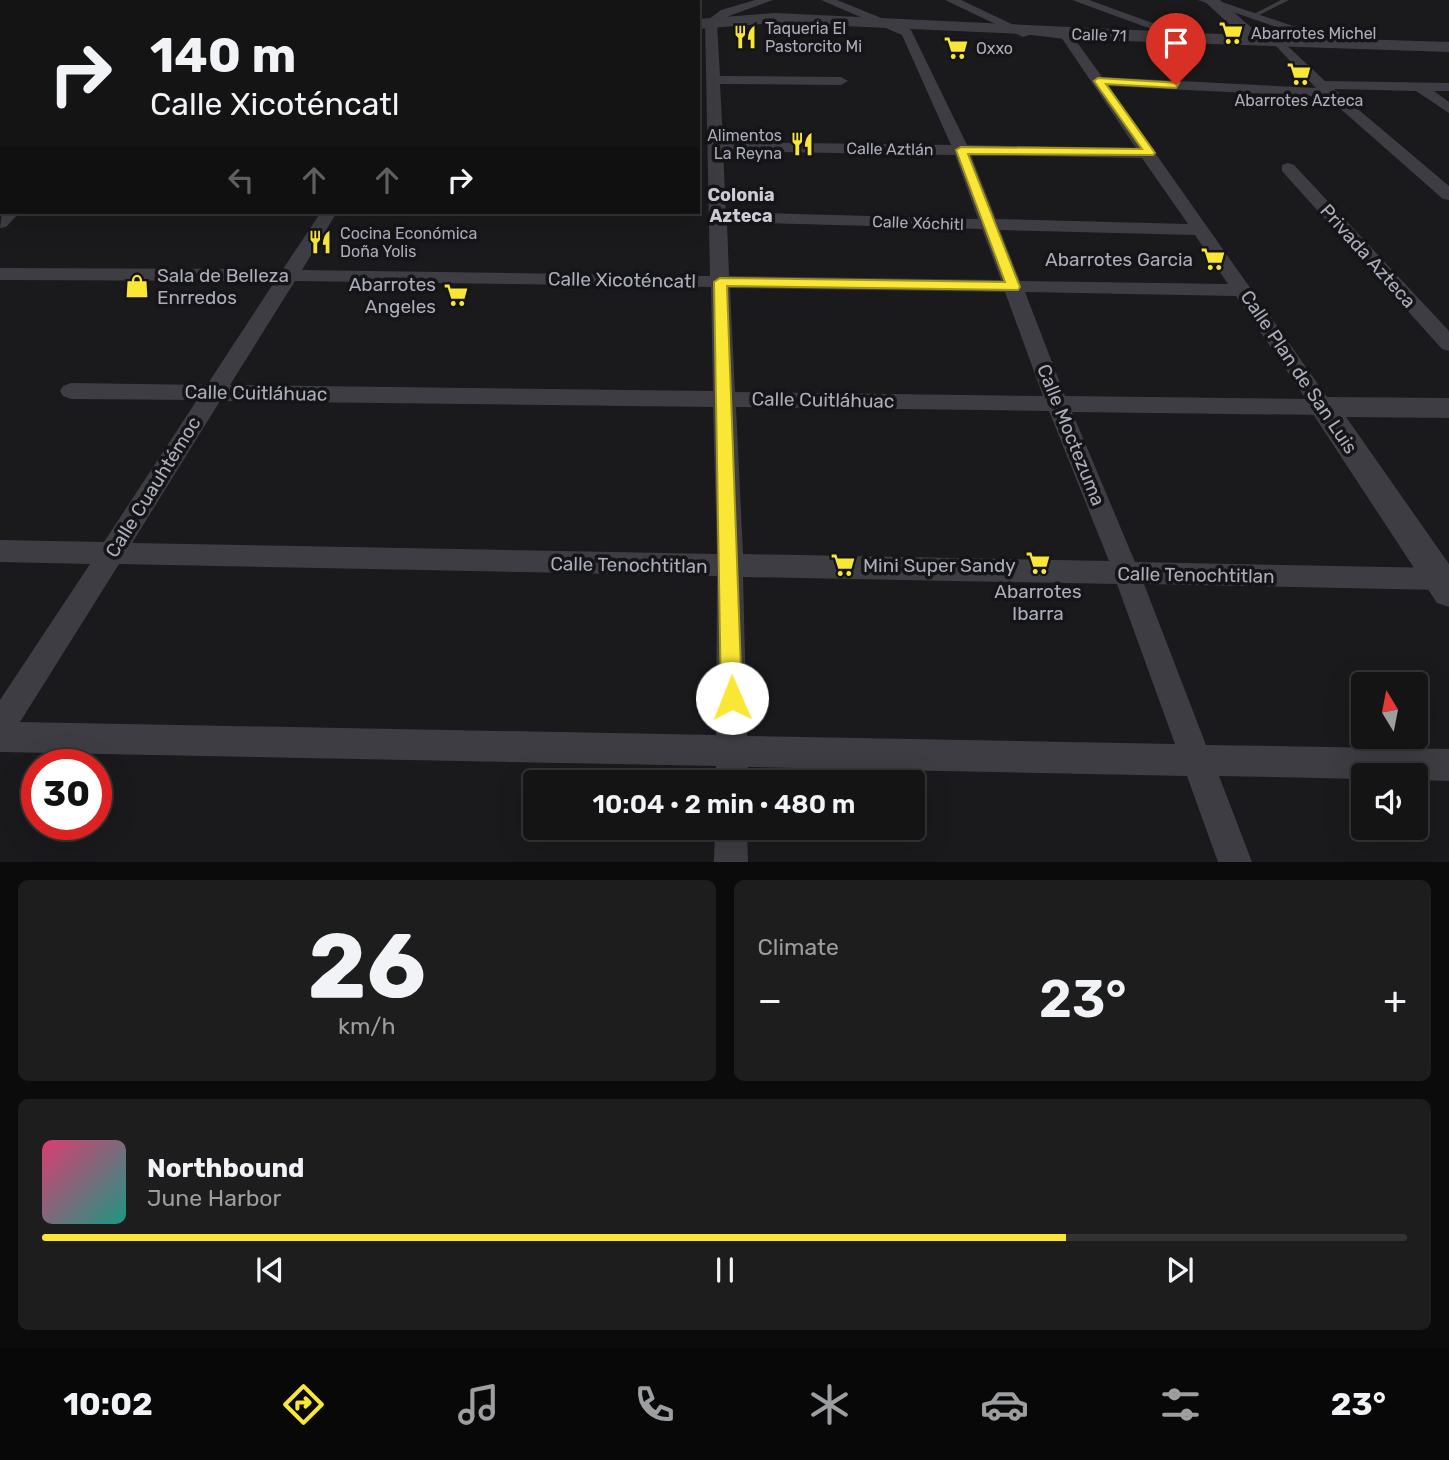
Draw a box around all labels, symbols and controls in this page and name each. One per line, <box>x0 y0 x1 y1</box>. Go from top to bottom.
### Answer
pin <box>1146 13 1206 85</box>
place label: Taqueria El Pastorcito Mi <box>765 19 862 56</box>
supermarket icon: Abarrotes Michel <box>1217 19 1245 47</box>
restaurant icon: Taqueria El Pastorcito Mi <box>731 23 759 51</box>
icon: arrive <box>1157 24 1195 62</box>
place label: Abarrotes Michel <box>1251 24 1376 43</box>
street label: Calle 71 <box>1071 25 1127 45</box>
text: 140 m <box>150 26 296 84</box>
icon: right <box>35 28 126 119</box>
supermarket icon: Oxxo <box>942 34 970 62</box>
place label: Oxxo <box>976 39 1013 58</box>
supermarket icon: Abarrotes Azteca <box>1285 60 1313 88</box>
text: Calle Xicoténcatl <box>150 85 399 123</box>
place label: Abarrotes Azteca <box>1235 91 1363 110</box>
place label: Alimentos La Reyna <box>707 126 782 163</box>
restaurant icon: Alimentos La Reyna <box>788 130 816 158</box>
street label: Calle Aztlán <box>846 139 934 159</box>
icon: left <box>222 161 260 199</box>
icon: ahead <box>295 161 333 199</box>
icon: ahead <box>368 161 406 199</box>
icon: right <box>441 161 479 199</box>
district label: Colonia Azteca <box>707 184 775 227</box>
street label: Privada Azteca <box>1315 199 1421 313</box>
street label: Calle Xóchitl <box>872 212 964 234</box>
place label: Cocina Económica Doña Yolis <box>340 224 477 261</box>
restaurant icon: Cocina Económica Doña Yolis <box>306 228 334 256</box>
supermarket icon: Abarrotes Garcia <box>1199 245 1227 273</box>
place label: Abarrotes Garcia <box>1045 248 1193 271</box>
place label: Sala de Belleza Enrredos <box>157 264 289 309</box>
street label: Calle Xicoténcatl <box>548 267 696 293</box>
shop icon: Sala de Belleza Enrredos <box>123 272 151 300</box>
place label: Abarrotes Angeles <box>349 273 436 318</box>
supermarket icon: Abarrotes Angeles <box>442 281 470 309</box>
street label: Calle Plan de San Luis <box>1236 286 1362 458</box>
street label: Calle Moctezuma <box>1032 361 1110 509</box>
street label: Calle Cuitláhuac <box>184 380 328 406</box>
street label: Calle Cuitláhuac <box>751 387 895 413</box>
street label: Calle Cuauhtémoc <box>100 412 206 562</box>
supermarket icon: Abarrotes Ibarra <box>1024 549 1052 577</box>
supermarket icon: Mini Super Sandy <box>829 551 857 579</box>
street label: Calle Tenochtitlan <box>550 552 708 578</box>
place label: Mini Super Sandy <box>863 554 1016 577</box>
street label: Calle Tenochtitlan <box>1117 562 1275 588</box>
place label: Abarrotes Ibarra <box>994 580 1082 625</box>
position arrow <box>695 661 769 735</box>
north arrow <box>1351 672 1428 749</box>
map controls <box>1351 672 1428 840</box>
speed limit sign: 30 <box>21 749 112 840</box>
button: sound <box>1351 763 1428 840</box>
text: 10:04 · 2 min · 480 m <box>593 789 855 820</box>
text: 26 <box>308 912 426 1020</box>
text: Climate <box>758 933 839 961</box>
text: 23° <box>1039 968 1127 1030</box>
text: − <box>758 977 782 1023</box>
text: + <box>1383 977 1407 1023</box>
text: km/h <box>338 1012 395 1040</box>
text: Northbound <box>147 1153 305 1184</box>
text: June Harbor <box>147 1184 281 1212</box>
icon: previous <box>251 1251 289 1289</box>
icon: pause <box>706 1251 744 1289</box>
icon: next <box>1161 1251 1199 1289</box>
icon: directions <box>279 1380 328 1429</box>
icon: music <box>454 1380 503 1429</box>
icon: phone <box>630 1380 679 1429</box>
icon: climate <box>805 1380 854 1429</box>
icon: car <box>980 1380 1029 1429</box>
icon: filters <box>1156 1380 1205 1429</box>
text: 10:02 <box>63 1385 153 1423</box>
text: 23° <box>1331 1385 1386 1423</box>

